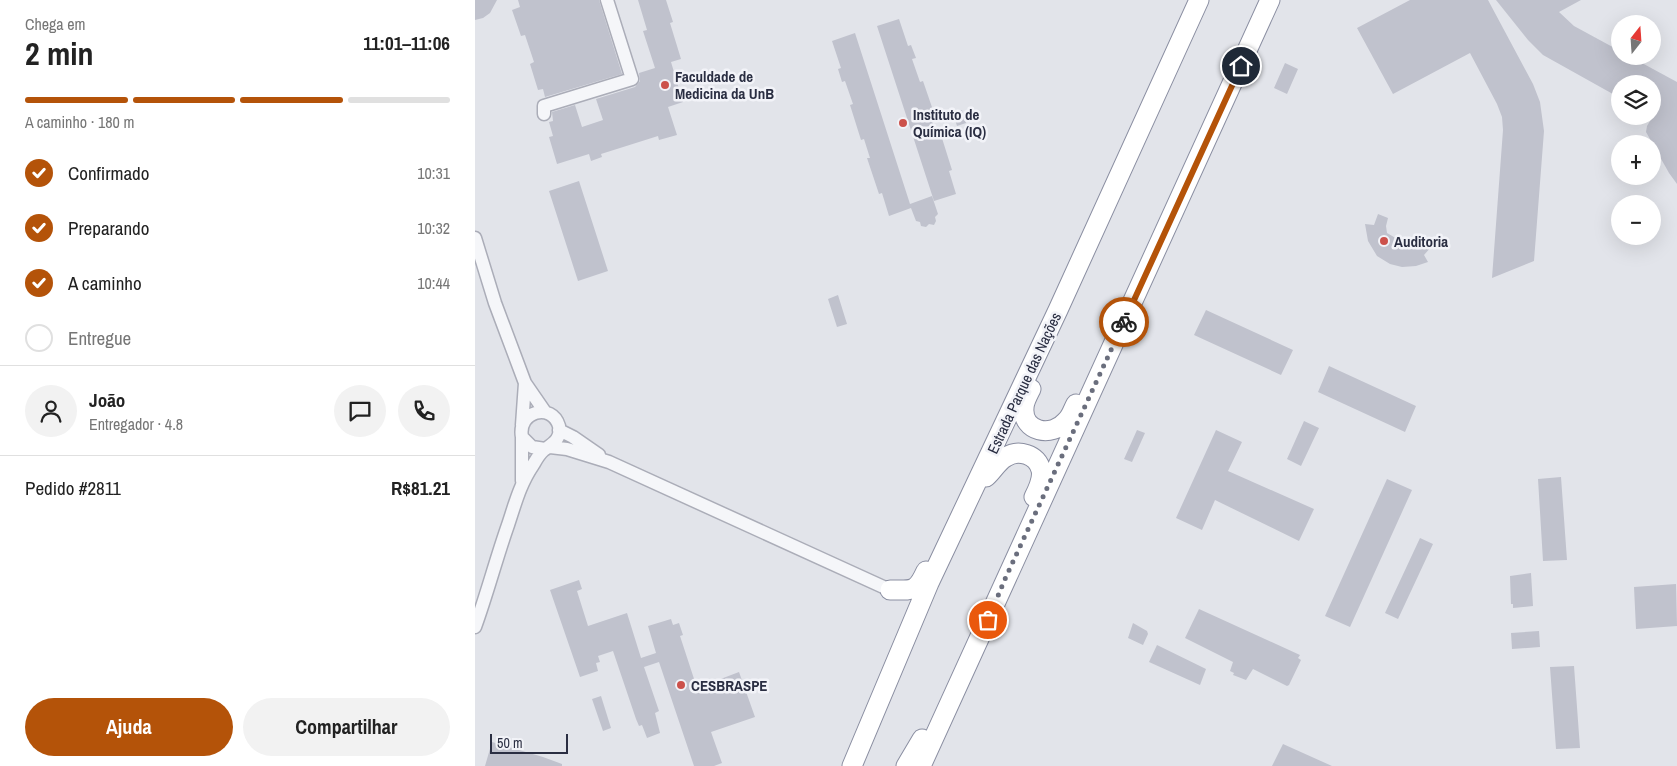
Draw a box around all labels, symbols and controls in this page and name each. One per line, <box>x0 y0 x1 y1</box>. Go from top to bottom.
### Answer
text: Chega em <box>25 13 86 35</box>
north arrow <box>1611 15 1661 65</box>
map controls <box>1611 15 1661 245</box>
text: 11:01–11:06 <box>363 30 450 56</box>
text: 2 min <box>25 32 94 75</box>
pin <box>1220 45 1262 87</box>
icon: home <box>1227 52 1255 80</box>
place label: Faculdade de Medicina da UnB <box>675 66 774 104</box>
button: layers <box>1611 75 1661 125</box>
marker: Faculdade de Medicina da UnB <box>659 79 671 91</box>
place label: Instituto de Química (IQ) <box>913 104 986 142</box>
text: A caminho · 180 m <box>25 111 134 133</box>
marker: Instituto de Química (IQ) <box>897 117 909 129</box>
button: + <box>1611 135 1661 185</box>
icon: check <box>25 159 53 187</box>
text: Confirmado <box>68 160 149 186</box>
text: 10:31 <box>417 162 450 184</box>
button: − <box>1611 195 1661 245</box>
icon: check <box>25 214 53 242</box>
text: Preparando <box>68 215 149 241</box>
text: 10:32 <box>417 217 450 239</box>
place label: Auditoria <box>1394 231 1448 252</box>
marker: Auditoria <box>1378 235 1390 247</box>
icon: check <box>25 269 53 297</box>
text: A caminho <box>68 270 142 296</box>
text: 10:44 <box>417 272 450 294</box>
courier <box>1099 297 1149 347</box>
icon: bike <box>1110 308 1138 336</box>
street label: Estrada Parque das Nações <box>982 309 1066 457</box>
text: Entregue <box>68 325 131 351</box>
button: person <box>25 385 77 437</box>
button: chat <box>334 385 386 437</box>
button: phone <box>398 385 450 437</box>
text: João <box>89 387 125 413</box>
text: Entregador · 4.8 <box>89 413 183 435</box>
text: Pedido #2811 <box>25 475 121 501</box>
text: R$81.21 <box>391 475 450 501</box>
pin <box>967 599 1009 641</box>
icon: bag <box>974 606 1002 634</box>
place label: CESBRASPE <box>691 675 768 696</box>
marker: CESBRASPE <box>675 679 687 691</box>
button: Ajuda <box>25 698 233 756</box>
button: Compartilhar <box>243 698 450 756</box>
scale bar <box>490 731 567 754</box>
text: 50 m <box>497 734 523 752</box>

